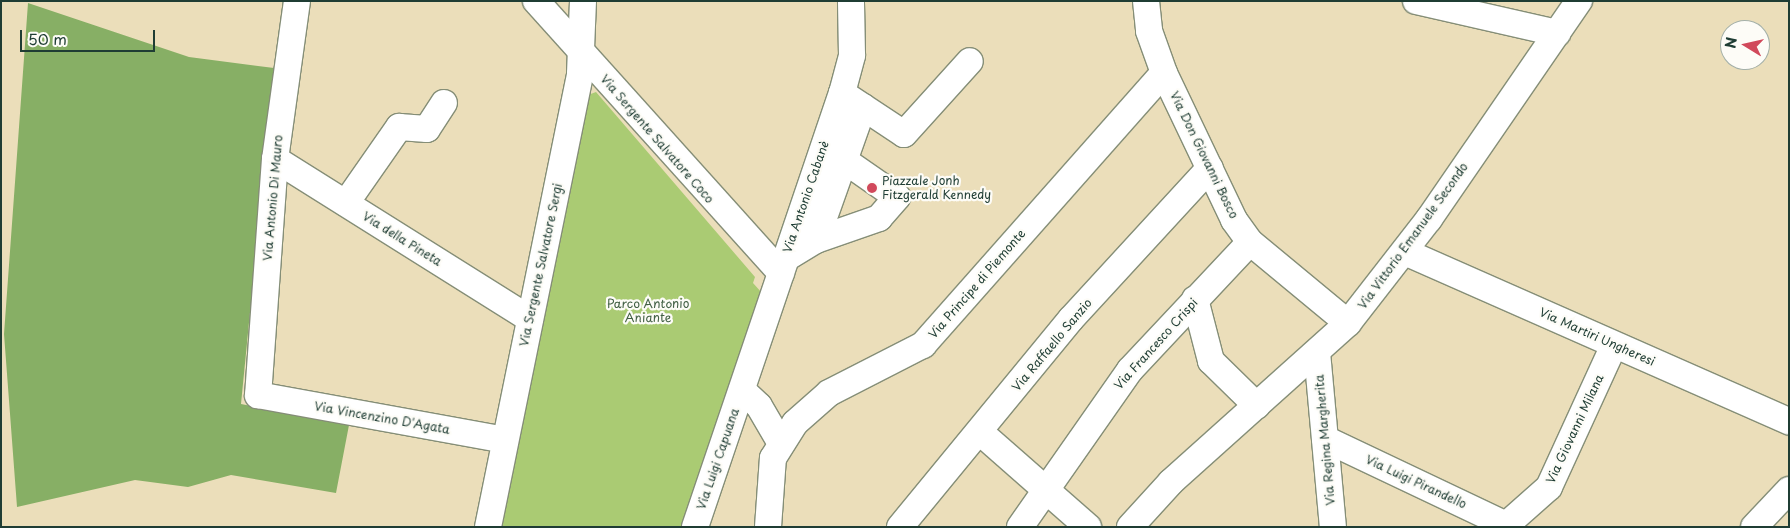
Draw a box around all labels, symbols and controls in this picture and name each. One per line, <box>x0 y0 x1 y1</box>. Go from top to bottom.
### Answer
scale bar <box>22 20 158 52</box>
north arrow <box>1720 20 1770 70</box>
text: 50 m <box>28 27 67 50</box>
text: N <box>1719 36 1742 50</box>
street label: Via Sergente Salvatore Coco <box>597 72 717 206</box>
street label: Via Don Giovanni Bosco <box>1167 89 1241 221</box>
street label: Via Antonio Di Mauro <box>260 134 286 262</box>
street label: Via Antonio Cabanè <box>780 139 832 255</box>
street label: Via Vittorio Emanuele Secondo <box>1355 160 1471 312</box>
place label: Piazzale Jonh Fitzgerald Kennedy <box>882 174 992 202</box>
street label: Via Sergente Salvatore Sergi <box>517 182 565 348</box>
marker: Piazzale Jonh Fitzgerald Kennedy <box>866 182 878 194</box>
street label: Via della Pineta <box>360 209 444 269</box>
street label: Via Principe di Piemonte <box>926 226 1028 342</box>
street label: Via Raffaello Sanzio <box>1009 296 1095 394</box>
street label: Via Francesco Crispi <box>1111 296 1201 392</box>
park label: Parco Antonio Aniante <box>607 297 689 325</box>
street label: Via Martiri Ungheresi <box>1537 305 1657 369</box>
street label: Via Giovanni Milana <box>1543 372 1607 486</box>
street label: Via Regina Margherita <box>1312 374 1338 506</box>
street label: Via Vincenzino D'Agata <box>313 399 451 437</box>
street label: Via Luigi Capuana <box>694 406 742 512</box>
street label: Via Luigi Pirandello <box>1363 452 1469 512</box>

